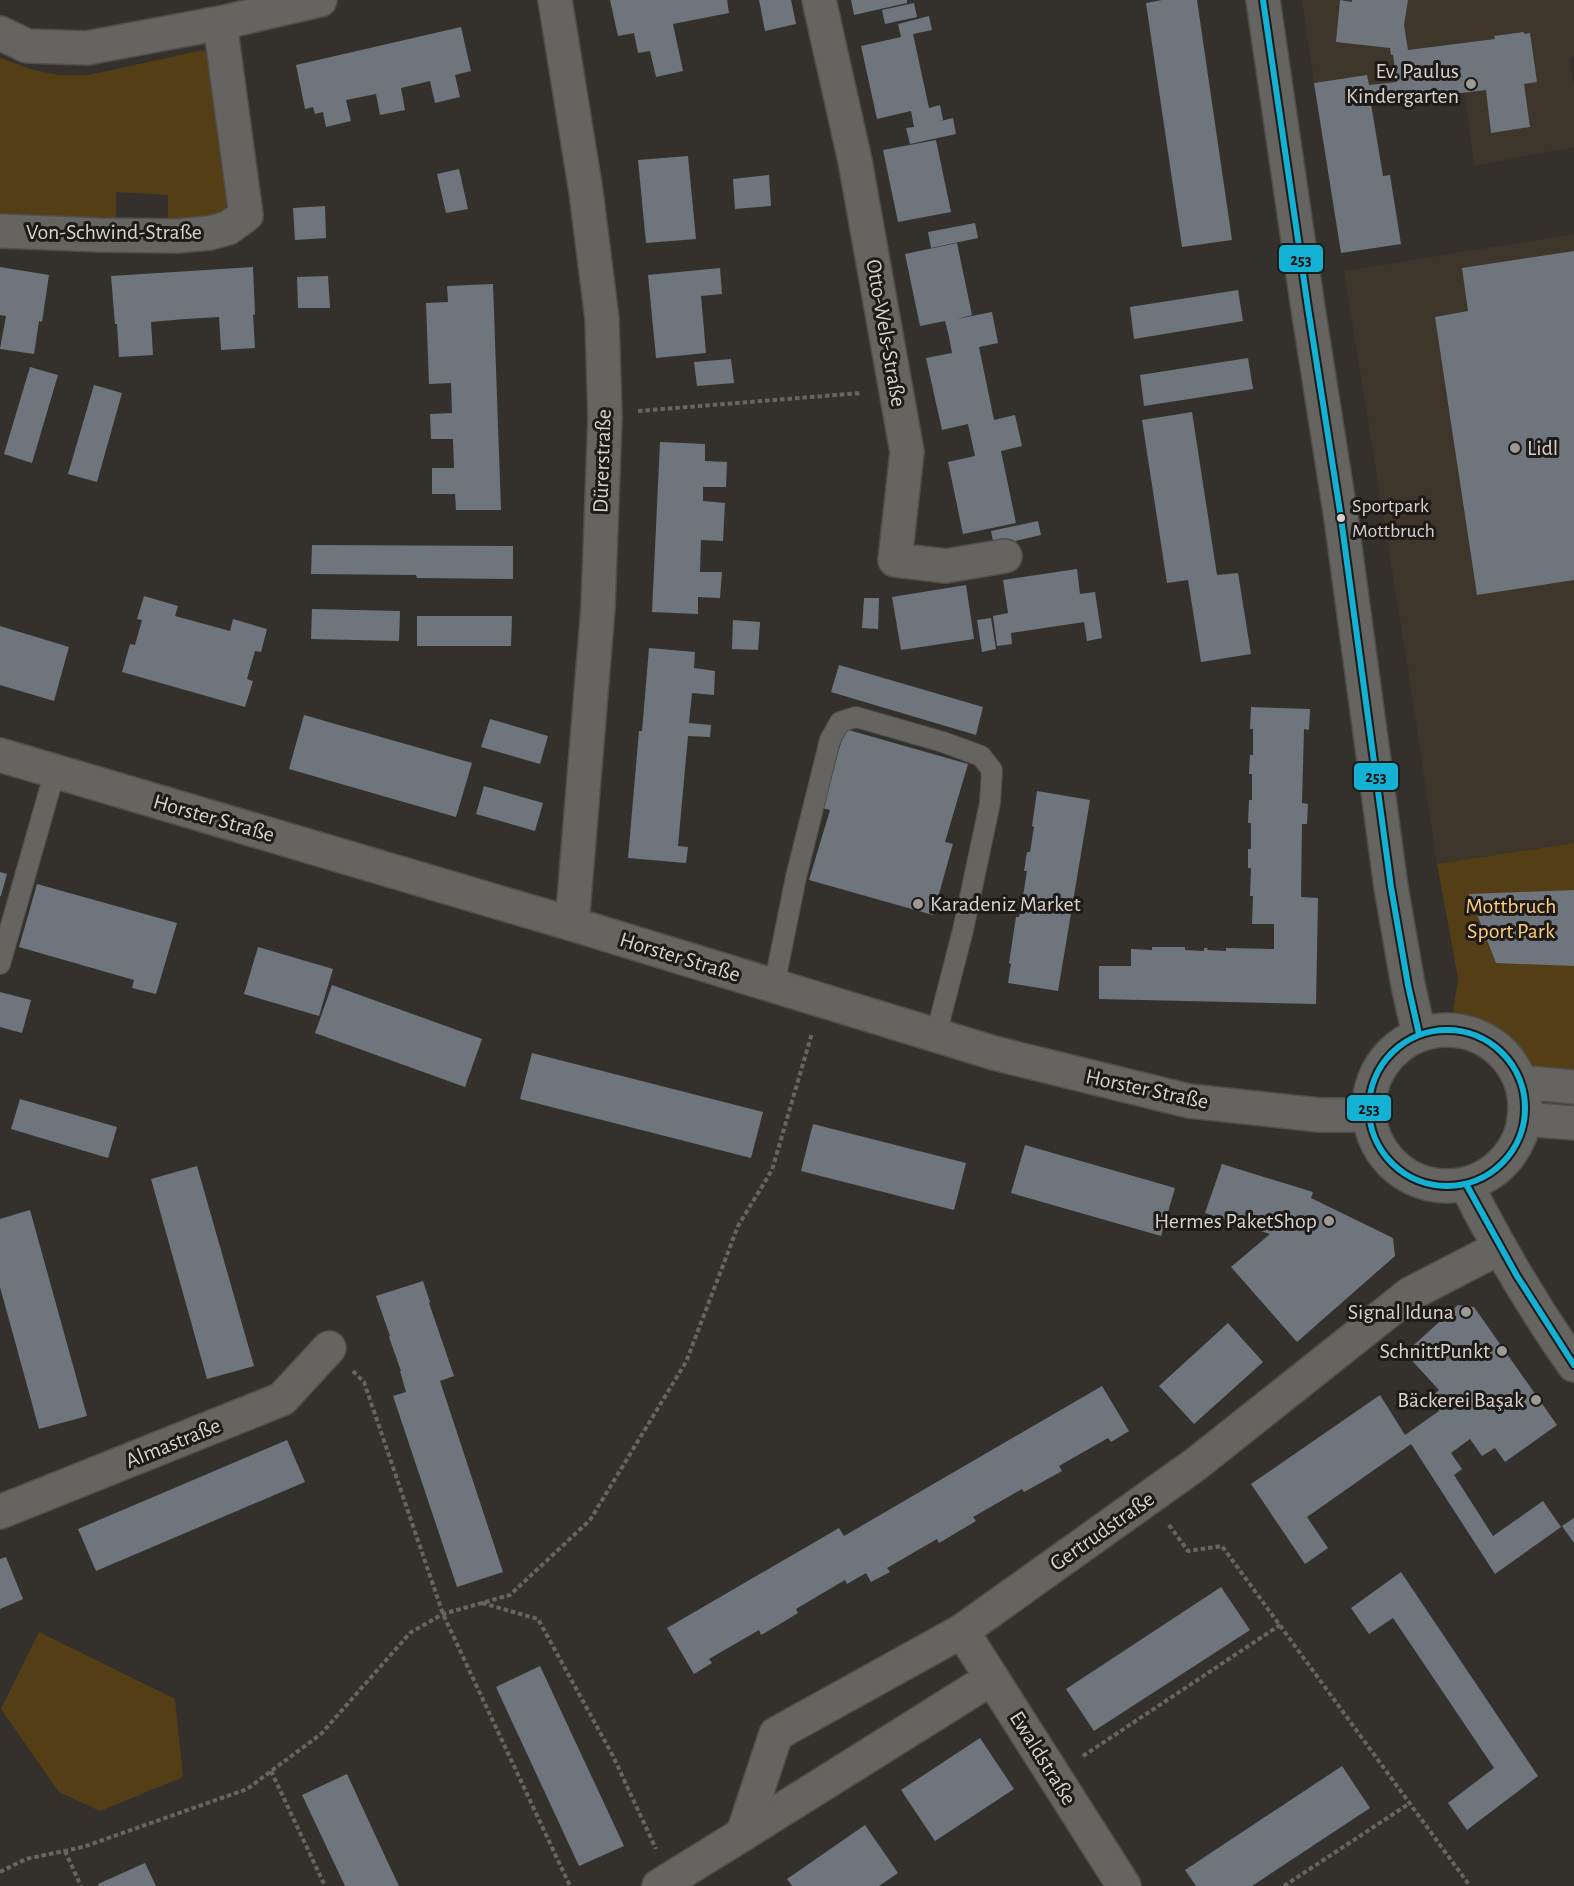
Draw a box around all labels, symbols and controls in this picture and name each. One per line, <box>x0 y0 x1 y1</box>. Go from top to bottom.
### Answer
place label: Ev. Paulus Kindergarten <box>1346 60 1459 107</box>
marker: Ev. Paulus Kindergarten <box>1464 77 1478 91</box>
street label: Von-Schwind-Straße <box>26 221 202 243</box>
line badge: 253 <box>1278 244 1324 273</box>
text: 253 <box>1290 252 1312 268</box>
street label: Otto-Wels-Straße <box>862 258 910 408</box>
street label: Dürerstraße <box>589 409 615 513</box>
place label: Lidl <box>1527 437 1558 459</box>
marker: Lidl <box>1508 441 1522 455</box>
place label: Sportpark Mottbruch <box>1352 496 1435 541</box>
marker: Sportpark Mottbruch <box>1335 512 1347 524</box>
line badge: 253 <box>1353 762 1399 791</box>
text: 253 <box>1365 769 1387 785</box>
street label: Horster Straße <box>151 790 277 846</box>
place label: Karadeniz Market <box>930 893 1081 915</box>
park label: Mottbruch Sport Park <box>1465 895 1557 942</box>
marker: Karadeniz Market <box>911 897 925 911</box>
street label: Horster Straße <box>617 928 743 986</box>
street label: Horster Straße <box>1084 1065 1210 1113</box>
line badge: 253 <box>1346 1094 1392 1122</box>
text: 253 <box>1358 1101 1380 1117</box>
place label: Hermes PaketShop <box>1154 1210 1317 1232</box>
marker: Hermes PaketShop <box>1322 1214 1336 1228</box>
place label: Signal Iduna <box>1348 1301 1454 1323</box>
marker: Signal Iduna <box>1459 1305 1473 1319</box>
place label: SchnittPunkt <box>1380 1340 1490 1362</box>
marker: SchnittPunkt <box>1495 1344 1509 1358</box>
place label: Bäckerei Başak <box>1397 1389 1524 1411</box>
marker: Bäckerei Başak <box>1529 1393 1543 1407</box>
street label: Almastraße <box>122 1414 224 1472</box>
street label: Gertrudstraße <box>1046 1487 1158 1575</box>
street label: Ewaldstraße <box>1006 1707 1080 1809</box>

